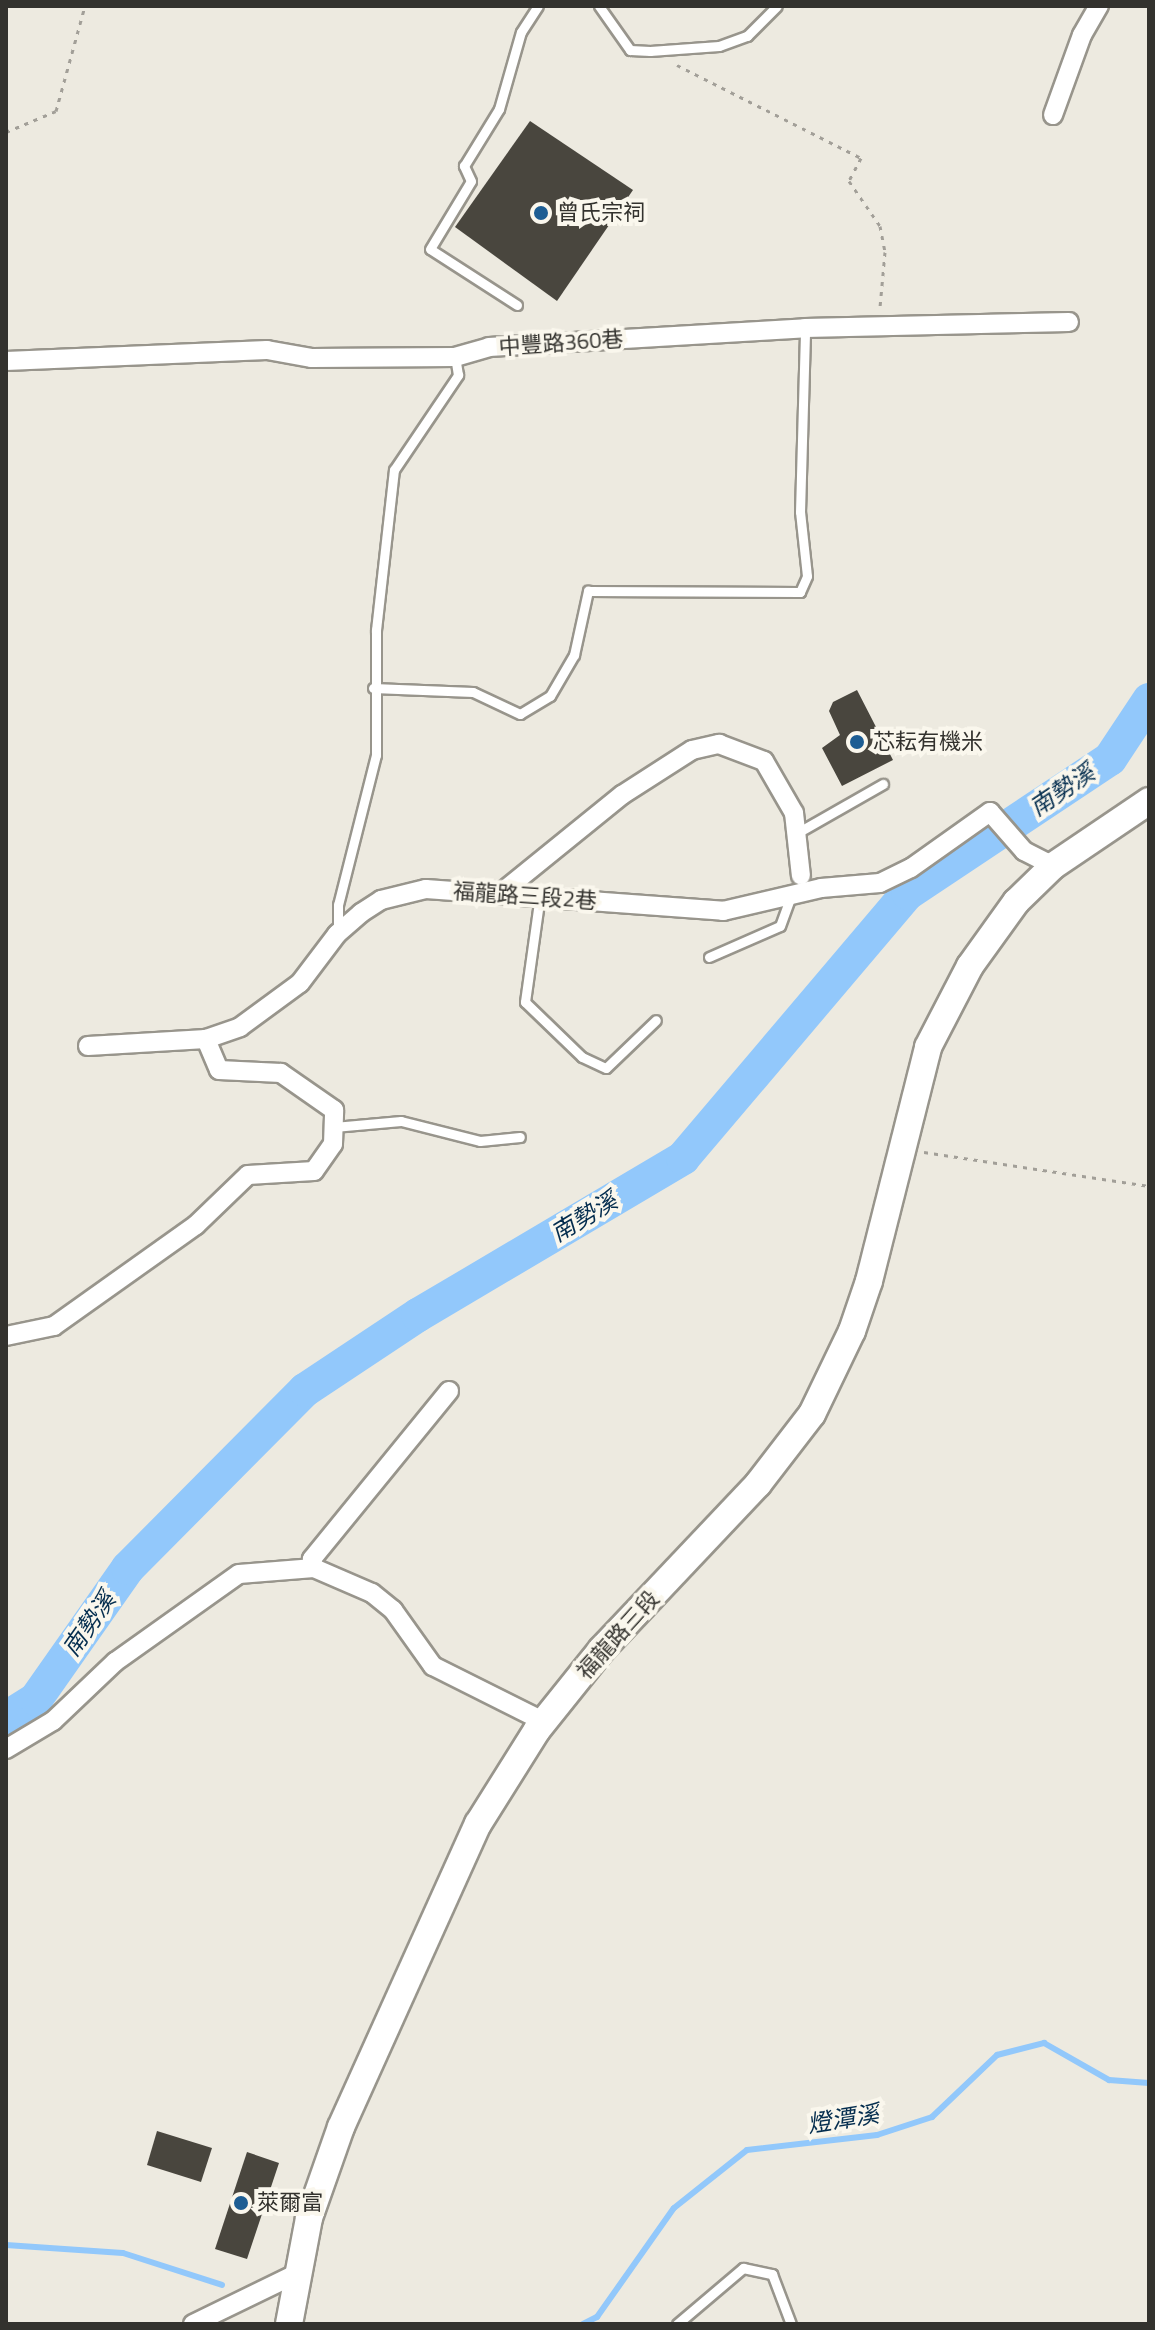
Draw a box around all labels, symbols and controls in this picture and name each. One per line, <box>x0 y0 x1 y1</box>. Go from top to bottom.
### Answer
place label: 曾氏宗祠 <box>557 200 645 226</box>
marker: 曾氏宗祠 <box>532 204 550 222</box>
street label: 中豐路360巷 <box>498 325 624 361</box>
place label: 芯耘有機米 <box>873 729 983 755</box>
marker: 芯耘有機米 <box>848 733 866 751</box>
water label: 南勢溪 <box>1024 758 1100 822</box>
street label: 福龍路三段2巷 <box>452 878 598 914</box>
water label: 南勢溪 <box>546 1186 622 1248</box>
street label: 福龍路三段 <box>571 1585 665 1685</box>
water label: 南勢溪 <box>57 1586 121 1662</box>
water label: 燈潭溪 <box>805 2099 881 2139</box>
place label: 萊爾富 <box>257 2190 323 2216</box>
marker: 萊爾富 <box>232 2194 250 2212</box>

